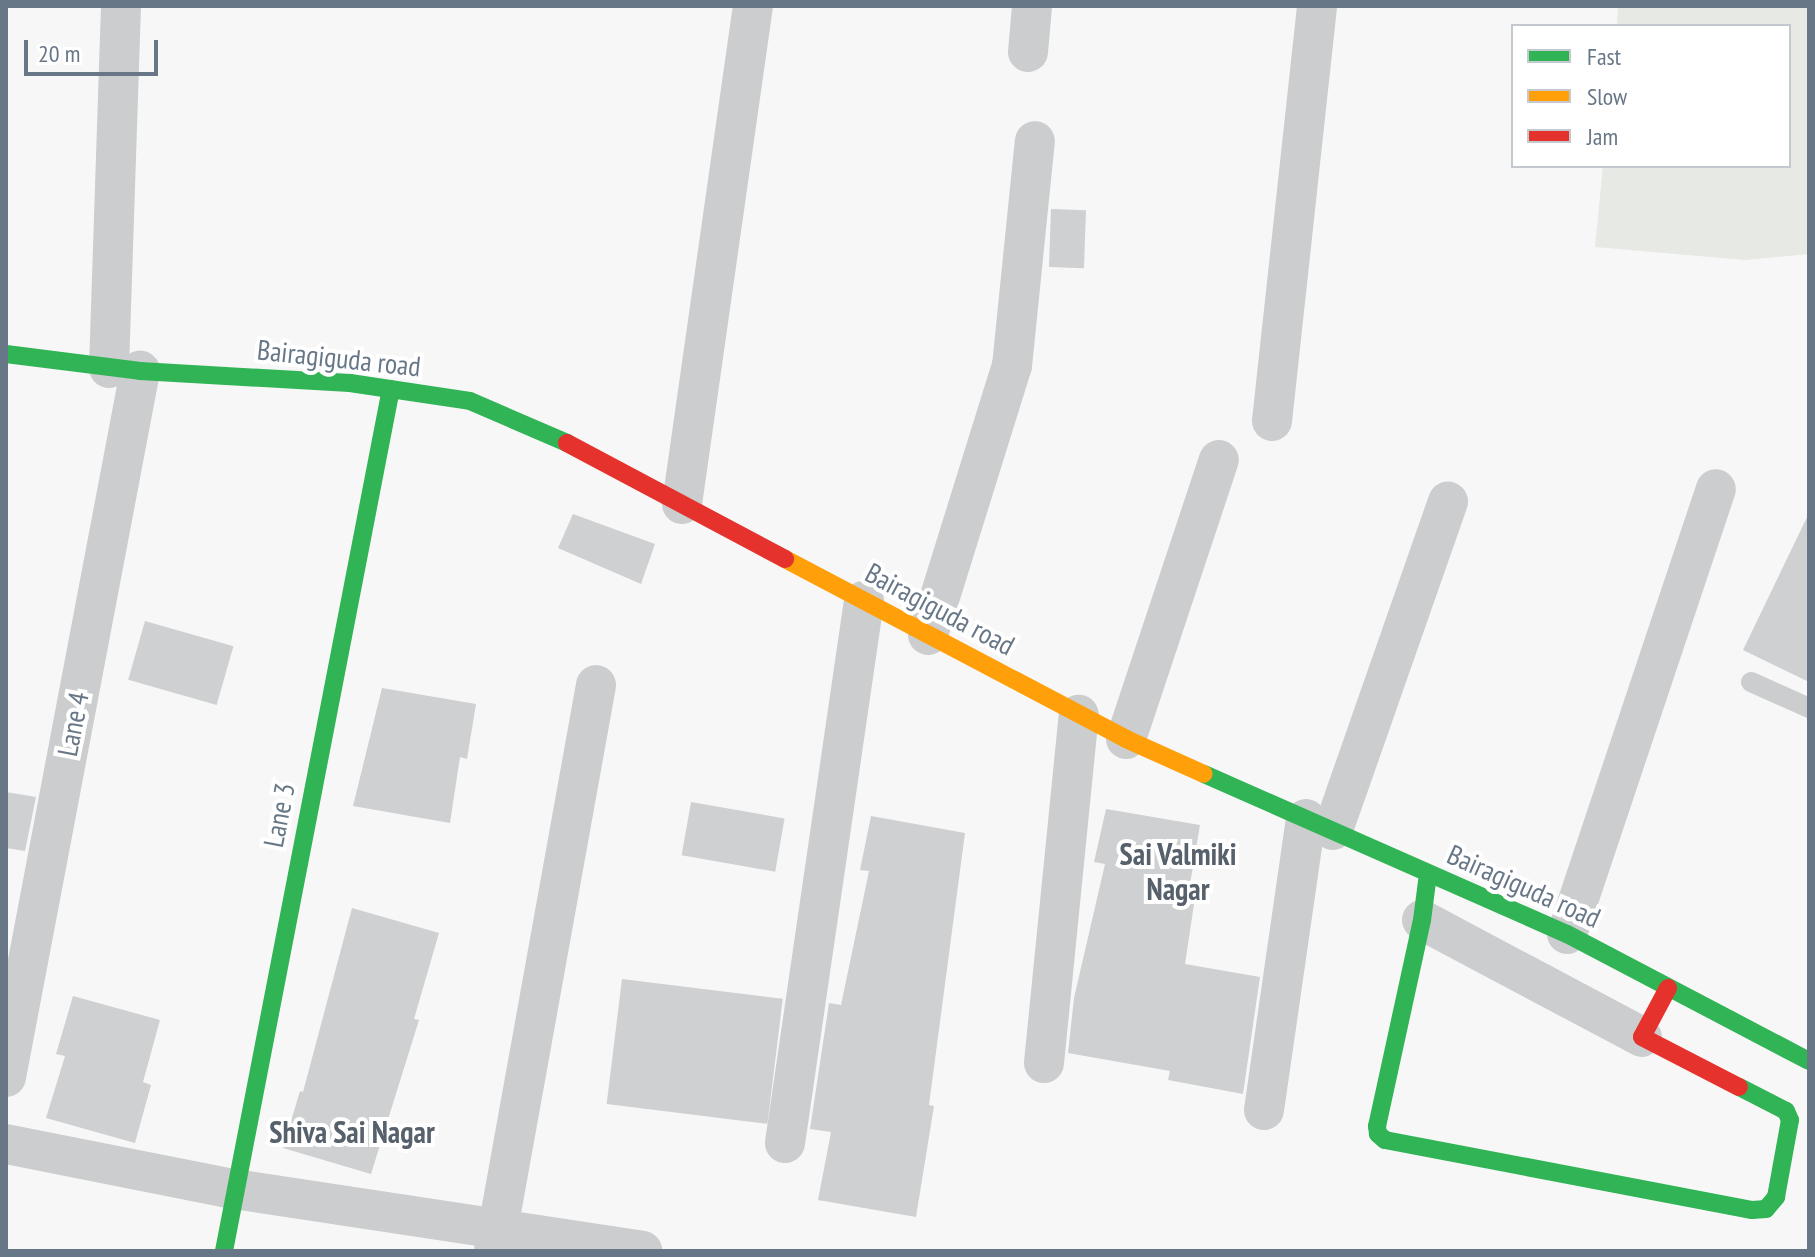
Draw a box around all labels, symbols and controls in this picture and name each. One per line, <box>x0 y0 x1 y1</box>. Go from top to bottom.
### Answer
scale bar <box>28 24 162 74</box>
legend <box>1511 24 1791 168</box>
text: 20 m <box>38 38 80 69</box>
text: Fast <box>1587 41 1621 72</box>
text: Slow <box>1587 81 1627 112</box>
text: Jam <box>1587 121 1618 152</box>
street label: Bairagiguda road <box>256 333 422 383</box>
street label: Bairagiguda road <box>860 556 1020 662</box>
street label: Lane 4 <box>50 689 96 759</box>
street label: Lane 3 <box>256 780 302 850</box>
district label: Sai Valmiki Nagar <box>1119 836 1237 906</box>
street label: Bairagiguda road <box>1442 837 1606 935</box>
district label: Shiva Sai Nagar <box>269 1114 435 1150</box>

